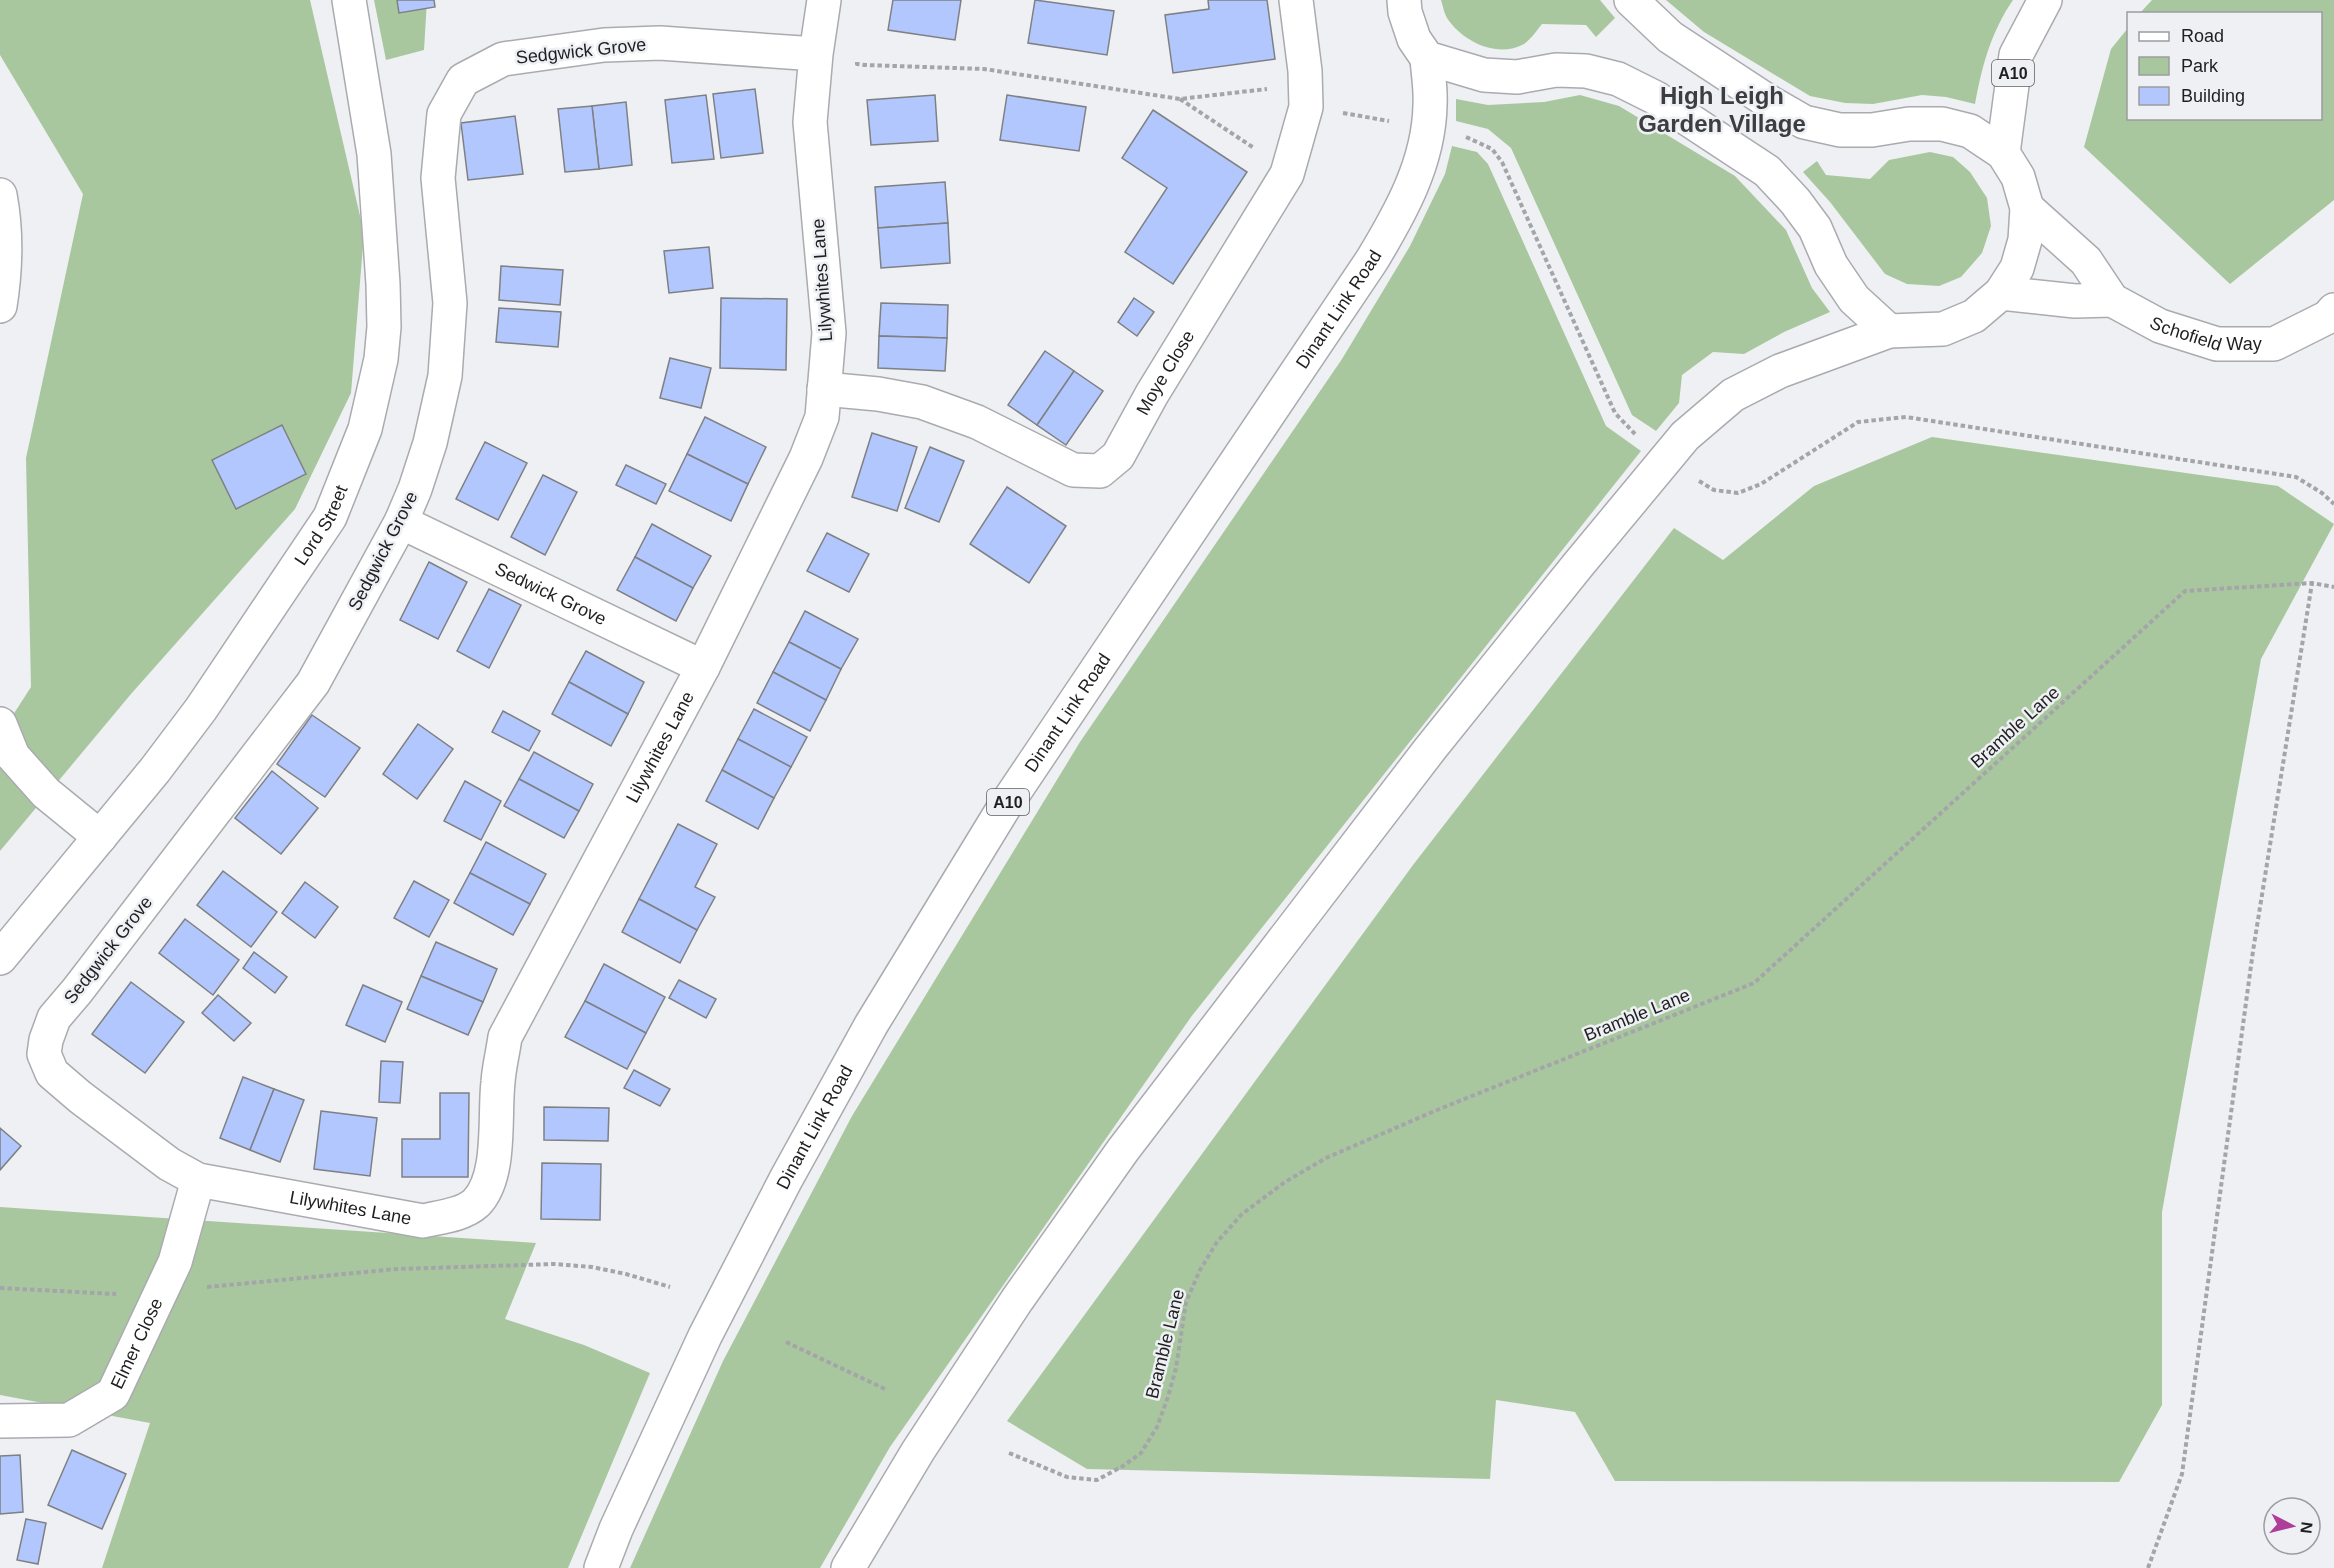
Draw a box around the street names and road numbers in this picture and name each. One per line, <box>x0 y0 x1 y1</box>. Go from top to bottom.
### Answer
street label: Sedgwick Grove <box>515 34 647 68</box>
road number: A10 <box>1992 60 2034 86</box>
street label: Lilywhites Lane <box>808 218 836 342</box>
street label: Dinant Link Road <box>1292 247 1386 372</box>
street label: Schofield Way <box>2146 312 2262 355</box>
street label: Moye Close <box>1132 327 1198 419</box>
street label: Lord Street <box>291 482 352 569</box>
street label: Sedgwick Grove <box>344 488 422 614</box>
street label: Sedwick Grove <box>492 559 610 629</box>
street label: Dinant Link Road <box>1021 650 1115 776</box>
street label: Bramble Lane <box>1967 682 2063 772</box>
street label: Lilywhites Lane <box>622 688 698 806</box>
road number: A10 <box>987 789 1029 815</box>
street label: Sedgwick Grove <box>60 892 156 1008</box>
street label: Bramble Lane <box>1581 985 1693 1045</box>
street label: Dinant Link Road <box>772 1062 857 1193</box>
street label: Lilywhites Lane <box>288 1187 413 1229</box>
street label: Bramble Lane <box>1142 1287 1188 1401</box>
street label: Elmer Close <box>107 1295 167 1392</box>

